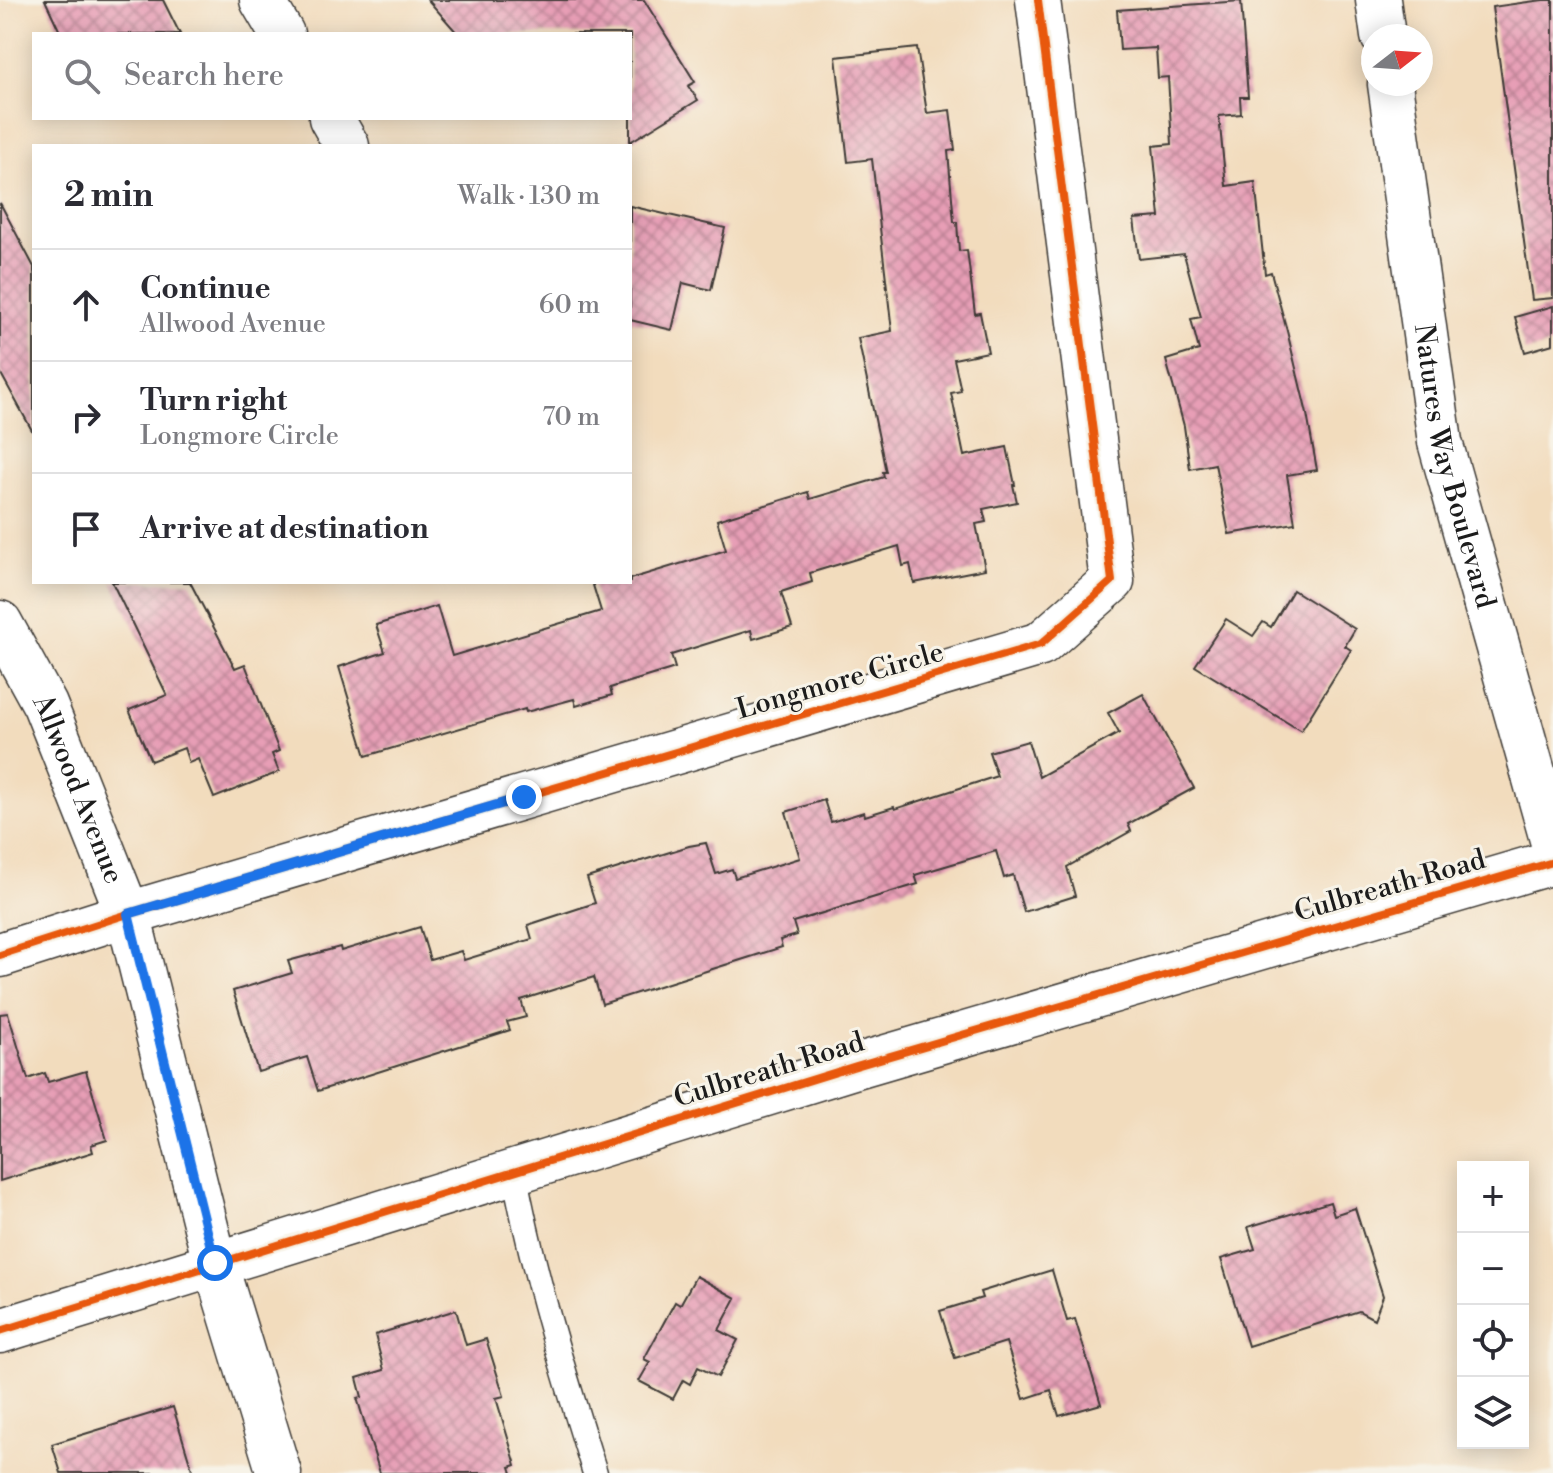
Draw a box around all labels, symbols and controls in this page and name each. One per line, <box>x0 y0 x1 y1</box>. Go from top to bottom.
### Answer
north arrow <box>1361 24 1433 96</box>
search box <box>32 32 632 120</box>
icon: search <box>60 54 104 98</box>
text: Search here <box>124 57 284 95</box>
text: 2 min <box>64 175 153 217</box>
text: Walk · 130 m <box>458 180 600 212</box>
text: Continue <box>140 270 271 308</box>
icon: ahead <box>64 283 108 327</box>
text: 60 m <box>539 289 600 321</box>
text: Allwood Avenue <box>140 308 326 340</box>
street label: Natures Way Boulevard <box>1406 322 1504 612</box>
text: Turn right <box>140 382 287 420</box>
icon: right <box>64 395 108 439</box>
text: 70 m <box>542 401 600 433</box>
text: Longmore Circle <box>140 420 339 452</box>
icon: arrive <box>64 507 108 551</box>
text: Arrive at destination <box>140 510 429 548</box>
street label: Longmore Circle <box>732 635 948 727</box>
street label: Allwood Avenue <box>25 687 132 889</box>
route end <box>506 779 542 815</box>
street label: Culbreath Road <box>1290 842 1490 930</box>
street label: Culbreath Road <box>670 1024 869 1116</box>
map controls <box>1457 1161 1529 1449</box>
button: + <box>1457 1161 1529 1233</box>
button: − <box>1457 1233 1529 1305</box>
route start <box>197 1245 233 1281</box>
button: locate <box>1457 1305 1529 1377</box>
button: layers <box>1457 1377 1529 1449</box>

